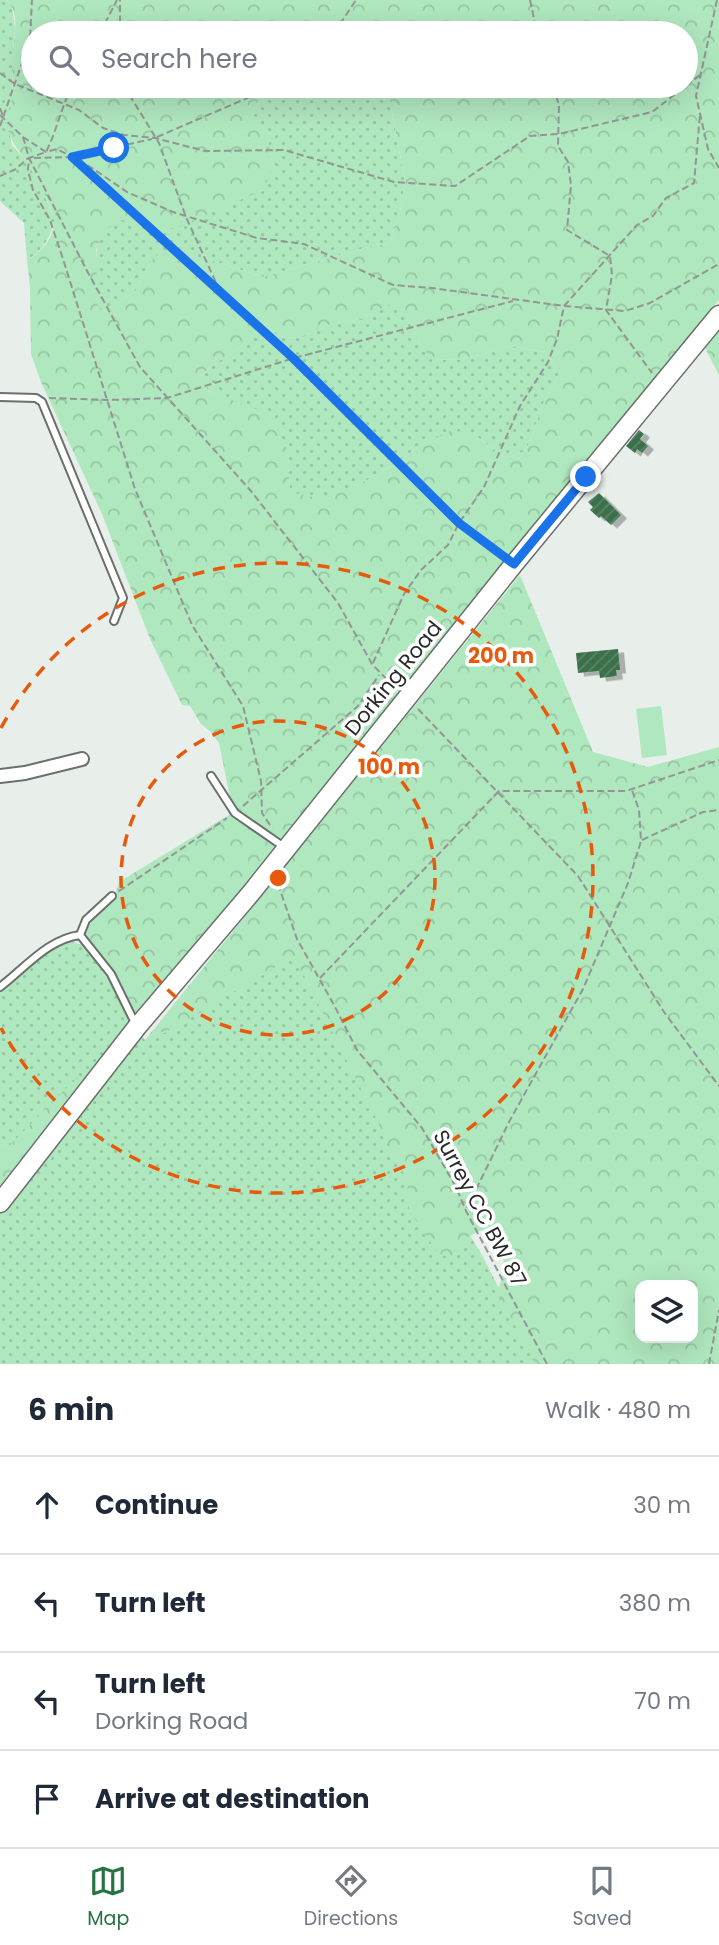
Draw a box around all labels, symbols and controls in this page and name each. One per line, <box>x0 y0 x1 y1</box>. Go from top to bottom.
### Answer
search box <box>21 21 698 98</box>
icon: search <box>45 41 83 79</box>
text: Search here <box>101 41 258 77</box>
route start <box>98 132 129 163</box>
route end <box>570 461 601 492</box>
street label: Dorking Road <box>338 614 448 742</box>
text: 200 m <box>468 641 534 670</box>
text: 100 m <box>358 752 420 781</box>
centre of rings <box>266 866 290 890</box>
street label: Surrey CC BW 87 <box>426 1125 534 1291</box>
map controls <box>635 1280 698 1343</box>
button: layers <box>635 1280 698 1343</box>
text: 6 min <box>28 1388 114 1431</box>
text: Walk · 480 m <box>545 1394 691 1426</box>
icon: ahead <box>28 1486 66 1524</box>
text: Continue <box>95 1487 218 1523</box>
text: 30 m <box>633 1489 691 1521</box>
icon: left <box>28 1584 66 1622</box>
text: Turn left <box>95 1585 206 1621</box>
text: 380 m <box>619 1587 691 1619</box>
text: Turn left <box>95 1666 206 1702</box>
icon: left <box>28 1682 66 1720</box>
text: 70 m <box>634 1685 691 1717</box>
text: Dorking Road <box>95 1705 248 1737</box>
icon: arrive <box>28 1780 66 1818</box>
text: Arrive at destination <box>95 1781 370 1817</box>
tab: Map <box>87 1862 129 1933</box>
tab: Directions <box>304 1862 398 1933</box>
tab: Saved <box>573 1862 632 1933</box>

